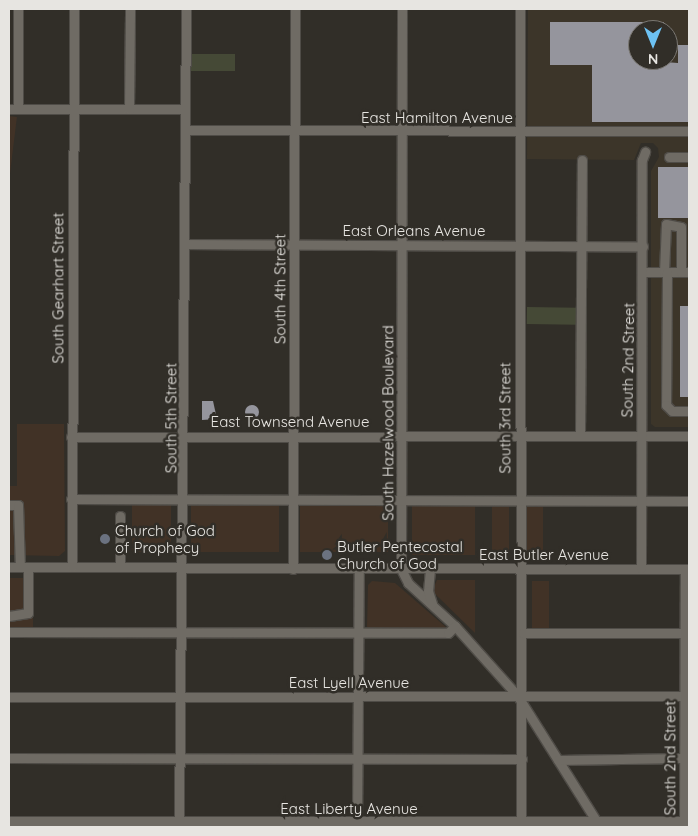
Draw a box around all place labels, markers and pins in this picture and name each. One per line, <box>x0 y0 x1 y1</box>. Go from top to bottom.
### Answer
place label: Church of God of Prophecy <box>115 521 215 556</box>
marker: Church of God of Prophecy <box>99 533 111 545</box>
place label: Butler Pentecostal Church of God <box>337 537 463 572</box>
marker: Butler Pentecostal Church of God <box>321 549 333 561</box>

